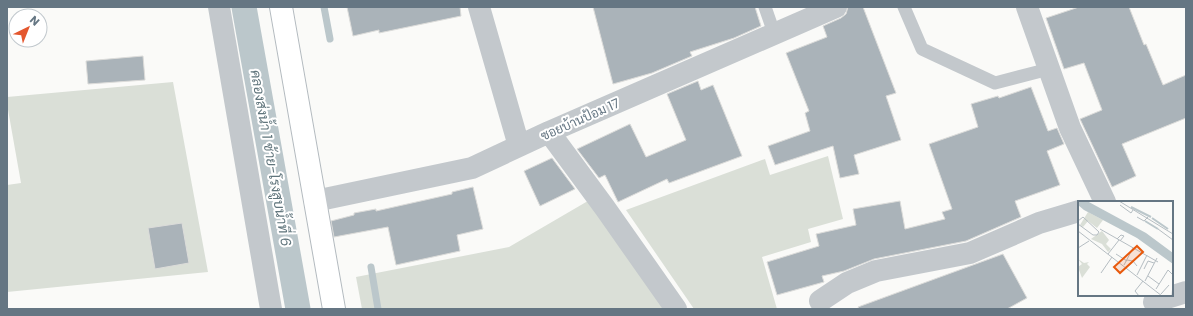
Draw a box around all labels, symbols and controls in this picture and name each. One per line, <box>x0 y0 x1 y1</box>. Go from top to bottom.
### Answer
north arrow <box>8 8 48 48</box>
text: N <box>26 12 43 29</box>
water label: คลองส่งน้ำ 1 ซ้าย-โรงสูบน้ำที่ 6 <box>246 68 298 248</box>
street label: ซอยบ้านป้อม 17 <box>538 94 623 145</box>
inset map <box>1078 201 1173 296</box>

